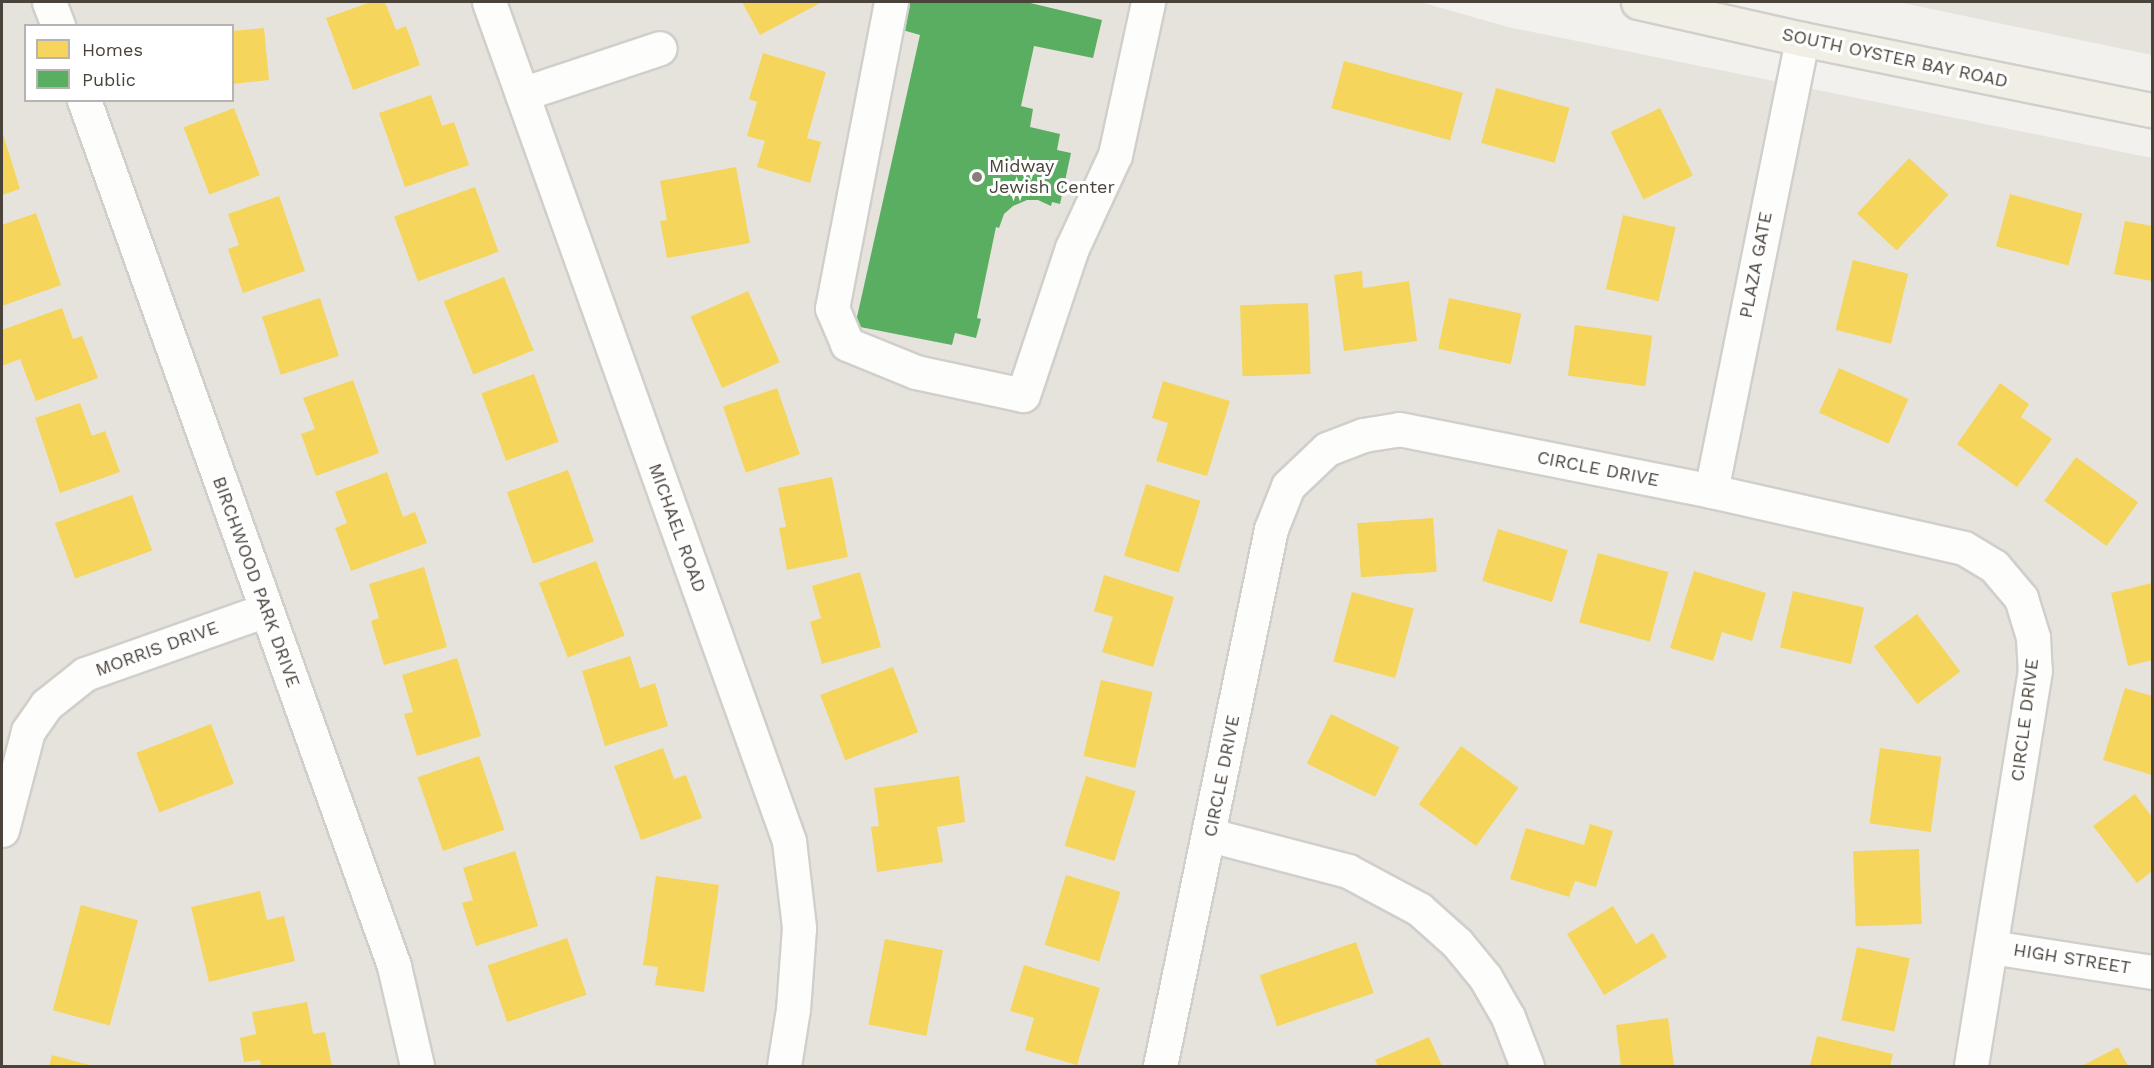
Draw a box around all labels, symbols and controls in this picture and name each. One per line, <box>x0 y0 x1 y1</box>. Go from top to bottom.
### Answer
street label: SOUTH OYSTER BAY ROAD <box>1780 23 2010 93</box>
legend <box>24 24 234 102</box>
text: Homes <box>82 39 143 60</box>
text: Public <box>82 69 136 90</box>
place label: Midway Jewish Center <box>989 156 1115 198</box>
marker: Midway Jewish Center <box>970 170 984 184</box>
street label: PLAZA GATE <box>1735 210 1777 320</box>
street label: CIRCLE DRIVE <box>1535 447 1661 491</box>
street label: MICHAEL ROAD <box>644 460 710 596</box>
street label: BIRCHWOOD PARK DRIVE <box>208 474 304 690</box>
street label: MORRIS DRIVE <box>93 617 221 681</box>
street label: CIRCLE DRIVE <box>2007 657 2043 783</box>
street label: CIRCLE DRIVE <box>1200 713 1244 839</box>
street label: HIGH STREET <box>2012 939 2132 979</box>

